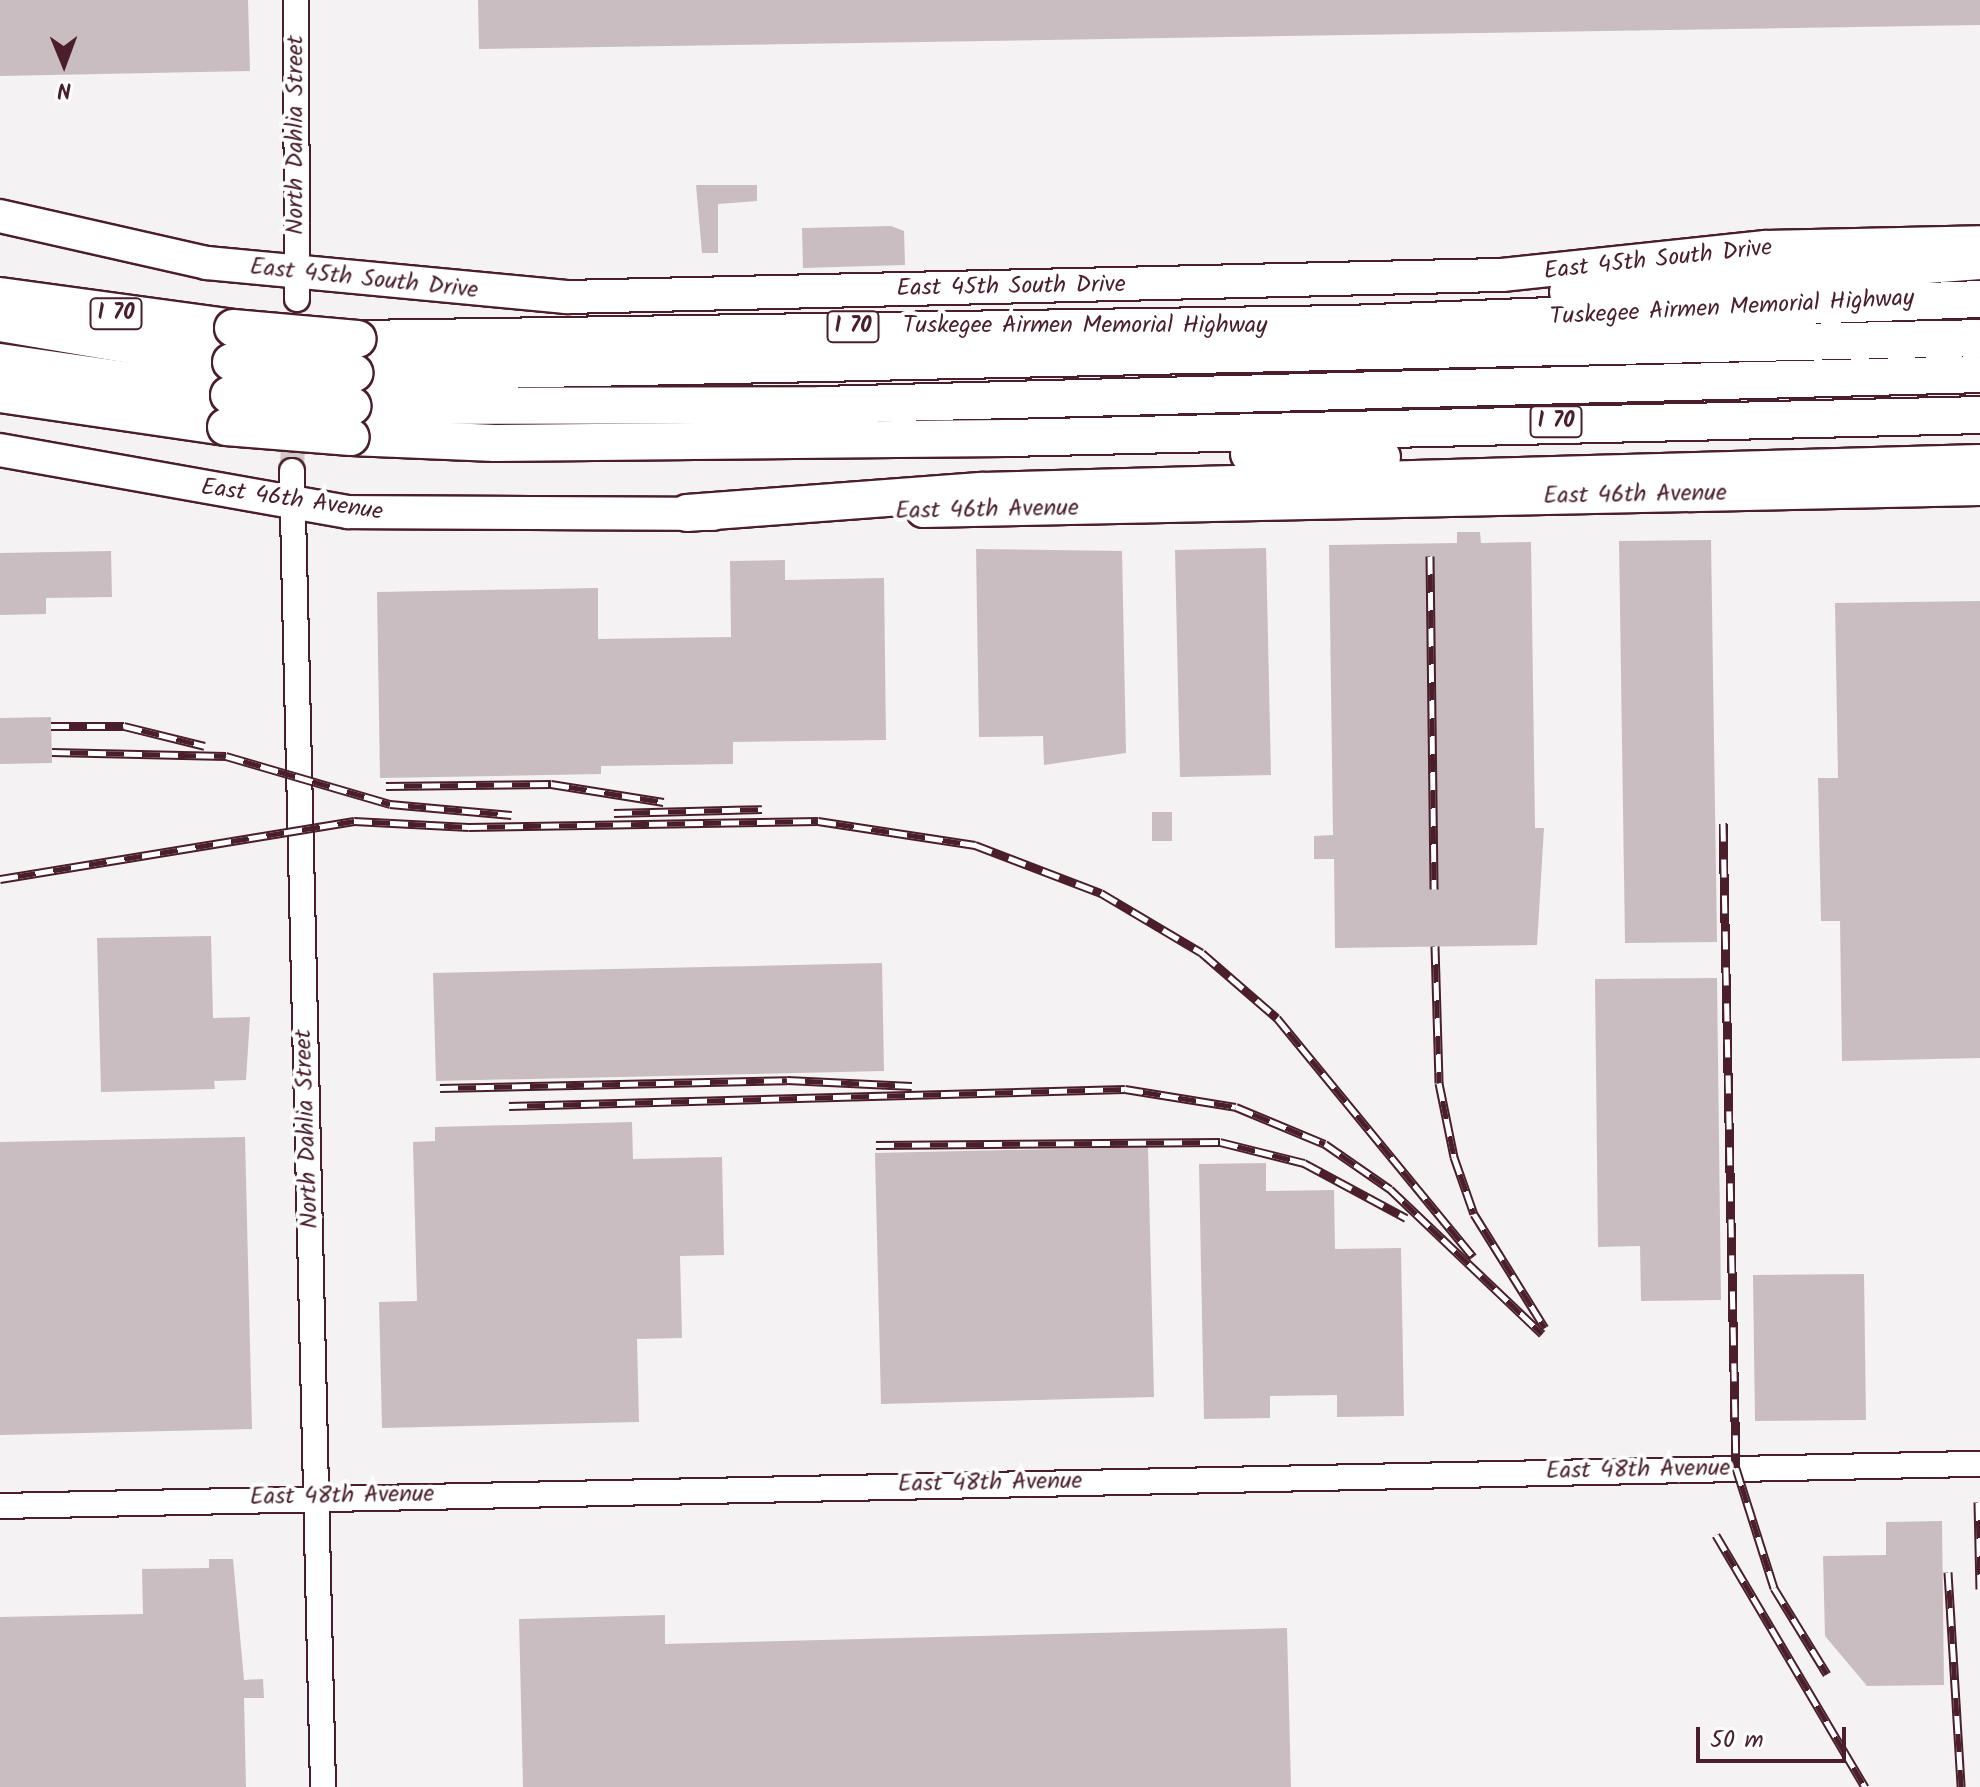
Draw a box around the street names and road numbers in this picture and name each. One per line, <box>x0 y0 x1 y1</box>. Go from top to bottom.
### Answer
street label: North Dahlia Street <box>282 35 310 235</box>
street label: East 45th South Drive <box>1542 234 1774 286</box>
street label: East 45th South Drive <box>248 253 480 305</box>
street label: East 45th South Drive <box>896 271 1126 303</box>
street label: Tuskegee Airmen Memorial Highway <box>1549 284 1915 332</box>
road number: I 70 <box>88 296 144 332</box>
road number: I 70 <box>825 309 881 345</box>
street label: Tuskegee Airmen Memorial Highway <box>903 312 1267 340</box>
road number: I 70 <box>1528 404 1584 440</box>
street label: East 46th Avenue <box>199 473 385 527</box>
street label: East 46th Avenue <box>1543 479 1727 511</box>
street label: East 46th Avenue <box>895 494 1079 526</box>
street label: North Dahlia Street <box>289 1029 325 1229</box>
street label: East 48th Avenue <box>1545 1454 1731 1486</box>
street label: East 48th Avenue <box>897 1467 1083 1499</box>
street label: East 48th Avenue <box>249 1480 435 1512</box>

